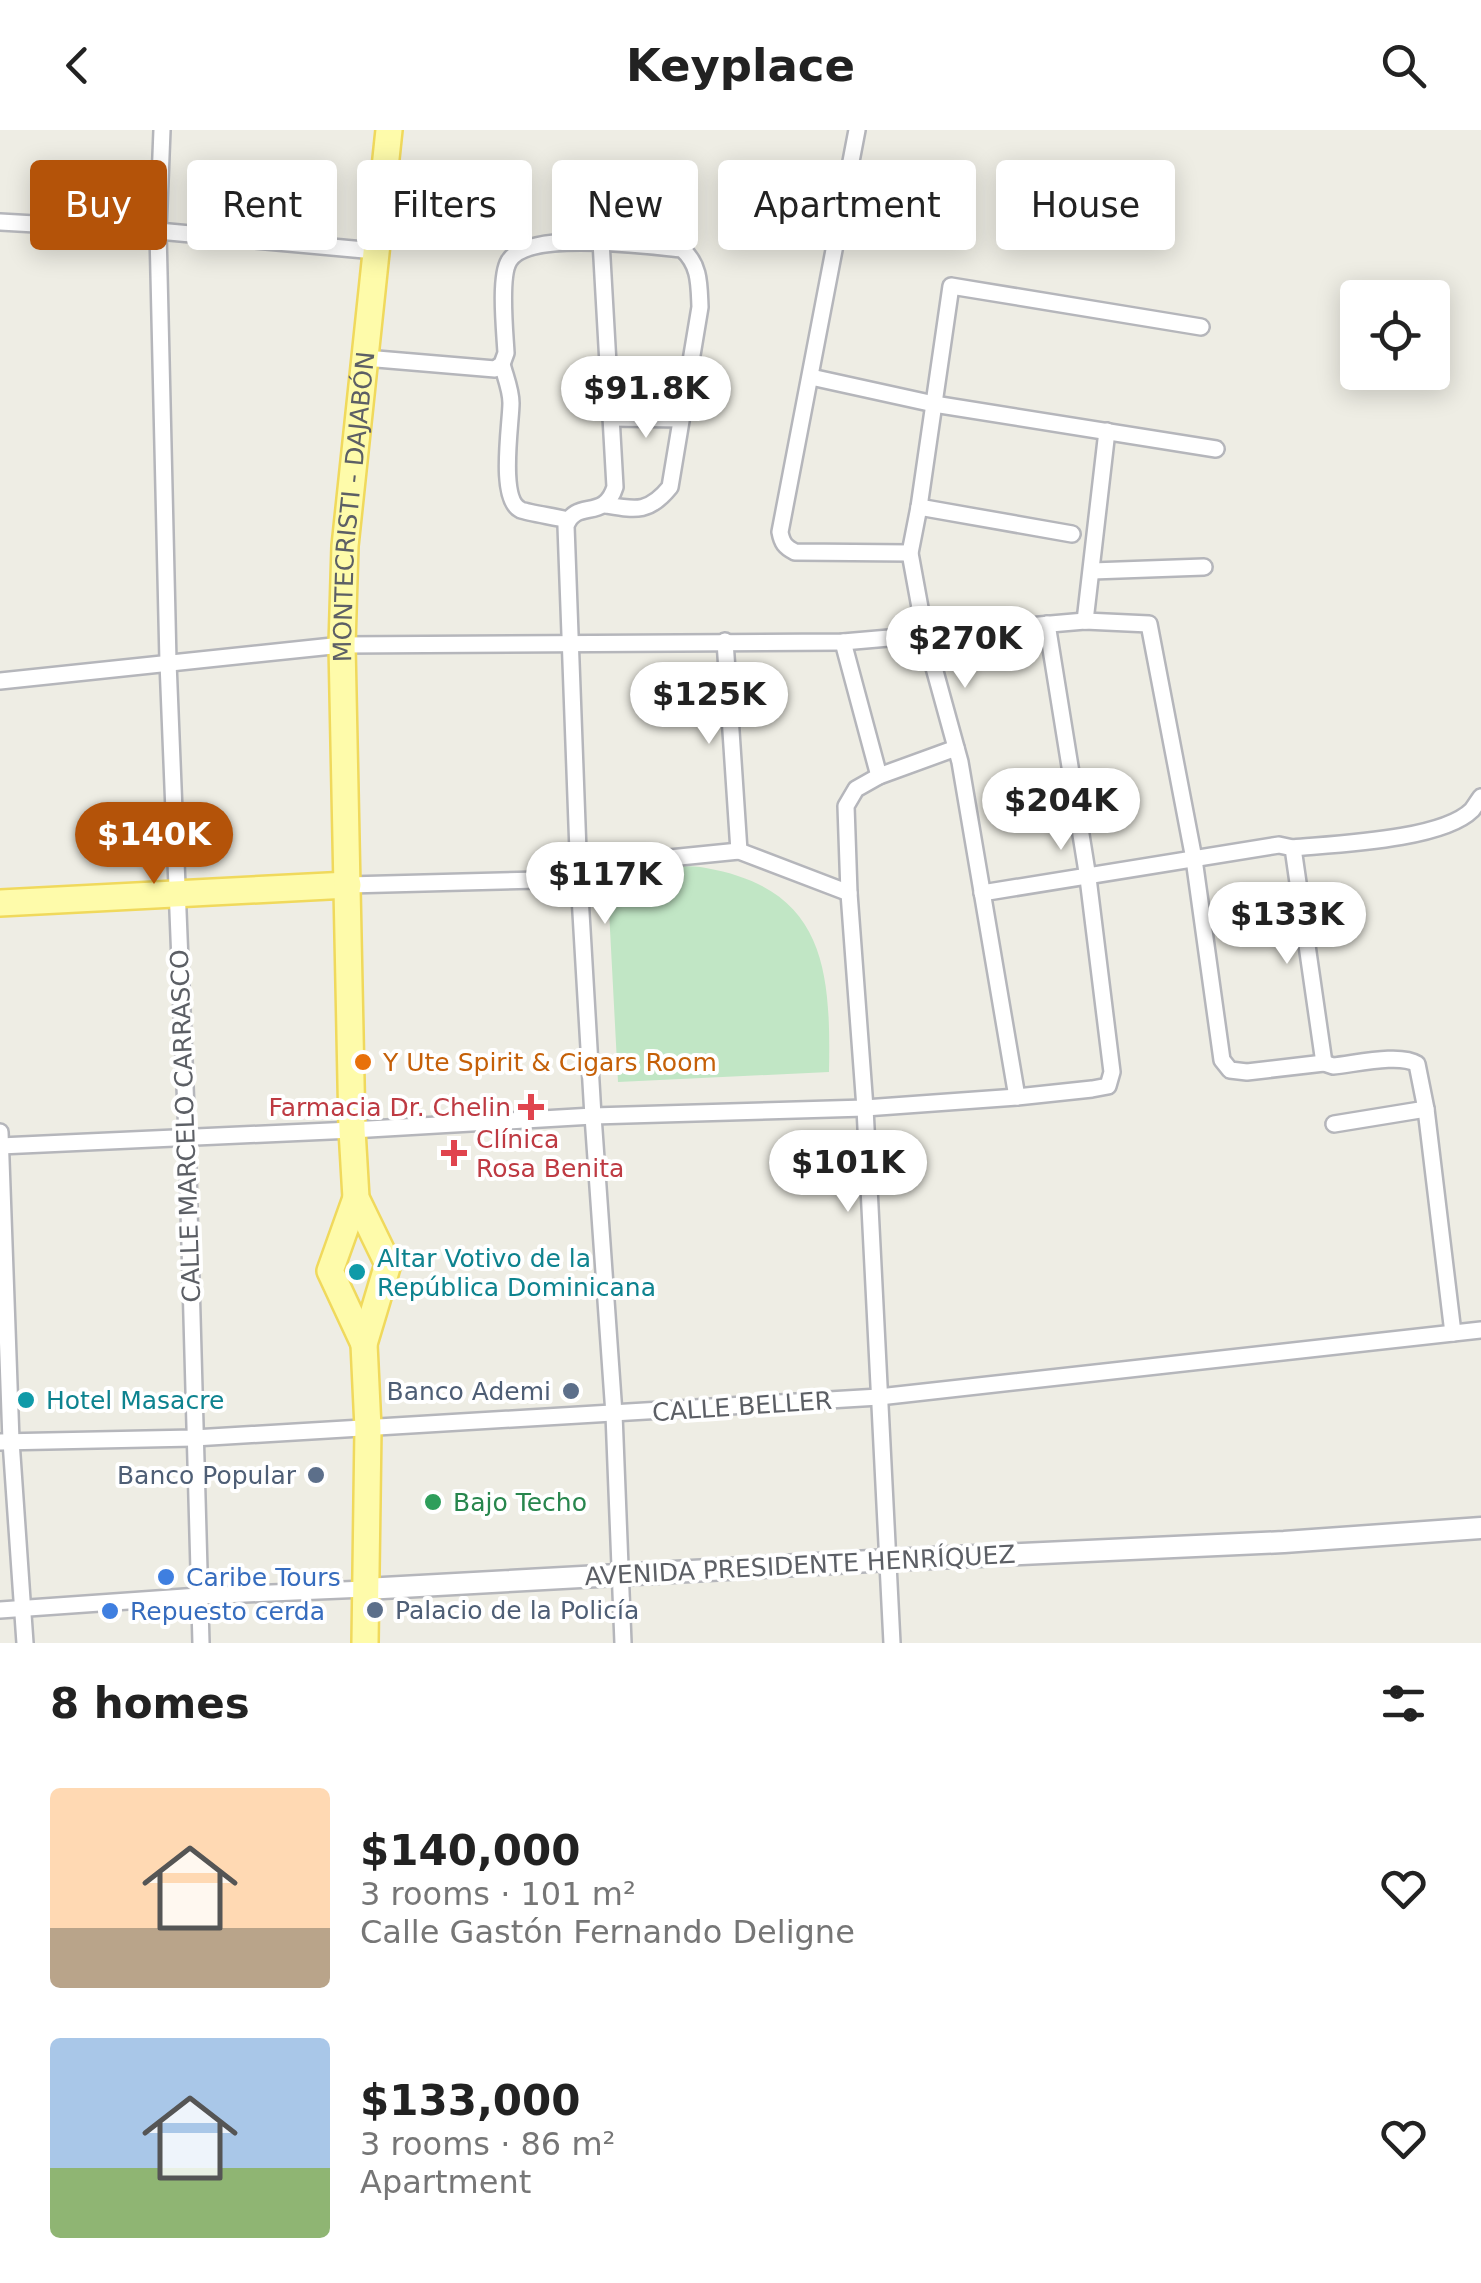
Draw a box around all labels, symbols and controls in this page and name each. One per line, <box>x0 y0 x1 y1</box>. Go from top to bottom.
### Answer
icon: back <box>50 38 105 93</box>
icon: search <box>1376 38 1431 93</box>
text: Keyplace <box>626 39 855 92</box>
chip: Buy <box>30 160 167 250</box>
chip: Rent <box>187 160 337 250</box>
chip: Filters <box>357 160 532 250</box>
chip: New <box>552 160 698 250</box>
chip: Apartment <box>718 160 976 250</box>
chip: House <box>996 160 1175 250</box>
map controls <box>1340 280 1450 390</box>
button: locate <box>1340 280 1450 390</box>
street label: MONTECRISTI - DAJABÓN <box>328 350 380 662</box>
pin: $91.8K <box>565 356 727 441</box>
text: $91.8K <box>583 369 709 407</box>
pin: $270K <box>895 606 1035 691</box>
text: $270K <box>908 619 1022 657</box>
pin: $125K <box>639 662 779 747</box>
text: $125K <box>652 675 766 713</box>
pin: $204K <box>991 768 1131 853</box>
text: $204K <box>1004 781 1118 819</box>
pin: $140K <box>84 802 224 887</box>
text: $140K <box>97 815 211 853</box>
pin: $117K <box>535 842 675 927</box>
text: $117K <box>548 855 662 893</box>
pin: $133K <box>1217 882 1357 967</box>
text: $133K <box>1230 895 1344 933</box>
street label: CALLE MARCELO CARRASCO <box>165 949 206 1303</box>
place label: Y Ute Spirit & Cigars Room <box>382 1048 717 1077</box>
marker: Y Ute Spirit & Cigars Room <box>352 1051 374 1073</box>
place label: Farmacia Dr. Chelin <box>269 1093 511 1122</box>
marker: Farmacia Dr. Chelin <box>520 1096 542 1118</box>
place label: Clínica Rosa Benita <box>476 1125 624 1183</box>
pin: $101K <box>778 1130 918 1215</box>
marker: Clínica Rosa Benita <box>441 1140 467 1166</box>
text: $101K <box>791 1143 905 1181</box>
place label: Altar Votivo de la República Dominicana <box>377 1244 656 1302</box>
marker: Altar Votivo de la República Dominicana <box>346 1261 368 1283</box>
place label: Banco Ademi <box>386 1377 551 1406</box>
marker: Banco Ademi <box>560 1380 582 1402</box>
place label: Hotel Masacre <box>46 1386 224 1415</box>
street label: CALLE BELLER <box>651 1386 833 1427</box>
marker: Hotel Masacre <box>15 1389 37 1411</box>
place label: Banco Popular <box>117 1461 297 1490</box>
marker: Banco Popular <box>305 1464 327 1486</box>
place label: Bajo Techo <box>453 1488 587 1517</box>
marker: Bajo Techo <box>422 1491 444 1513</box>
street label: AVENIDA PRESIDENTE HENRÍQUEZ <box>584 1540 1016 1591</box>
place label: Caribe Tours <box>186 1563 341 1592</box>
marker: Caribe Tours <box>155 1566 177 1588</box>
place label: Palacio de la Policía <box>395 1596 639 1625</box>
place label: Repuesto cerda <box>130 1597 325 1626</box>
marker: Palacio de la Policía <box>364 1599 386 1621</box>
marker: Repuesto cerda <box>99 1600 121 1622</box>
icon: filters <box>1376 1676 1431 1731</box>
text: 8 homes <box>50 1679 250 1728</box>
text: $140,000 <box>360 1826 581 1875</box>
icon: home <box>130 1828 250 1948</box>
icon: heart <box>1376 1861 1431 1916</box>
text: 3 rooms · 101 m² <box>360 1875 636 1913</box>
text: Calle Gastón Fernando Deligne <box>360 1913 855 1951</box>
text: $133,000 <box>360 2076 581 2125</box>
icon: home <box>130 2078 250 2198</box>
icon: heart <box>1376 2111 1431 2166</box>
text: 3 rooms · 86 m² <box>360 2125 615 2163</box>
text: Apartment <box>360 2163 531 2201</box>

